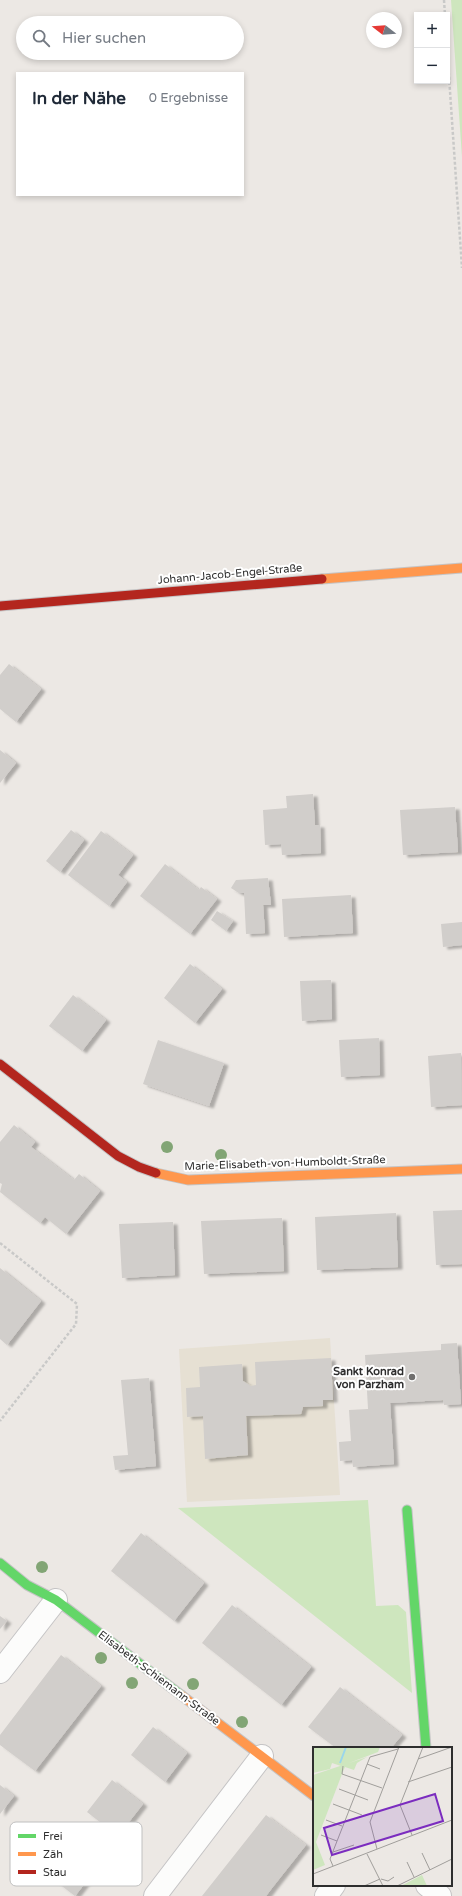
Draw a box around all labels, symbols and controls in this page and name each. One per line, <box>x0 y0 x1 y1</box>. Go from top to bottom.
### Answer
north arrow <box>366 12 402 48</box>
map controls <box>414 12 450 84</box>
button: + <box>414 12 450 48</box>
search box <box>16 16 244 60</box>
icon: search <box>30 27 52 49</box>
text: Hier suchen <box>62 29 146 47</box>
button: − <box>414 48 450 84</box>
text: In der Nähe <box>32 88 126 109</box>
text: 0 Ergebnisse <box>149 90 228 106</box>
street label: Johann-Jacob-Engel-Straße <box>157 561 303 587</box>
street label: Marie-Elisabeth-von-Humboldt-Straße <box>184 1153 386 1173</box>
place label: Sankt Konrad von Parzham <box>333 1365 404 1391</box>
marker: Sankt Konrad von Parzham <box>407 1372 417 1382</box>
street label: Elisabeth-Schiemann-Straße <box>96 1628 222 1728</box>
inset map <box>313 1747 452 1886</box>
legend <box>10 1822 142 1886</box>
text: Frei <box>43 1830 62 1843</box>
text: Zäh <box>43 1848 63 1861</box>
text: Stau <box>43 1866 67 1879</box>

